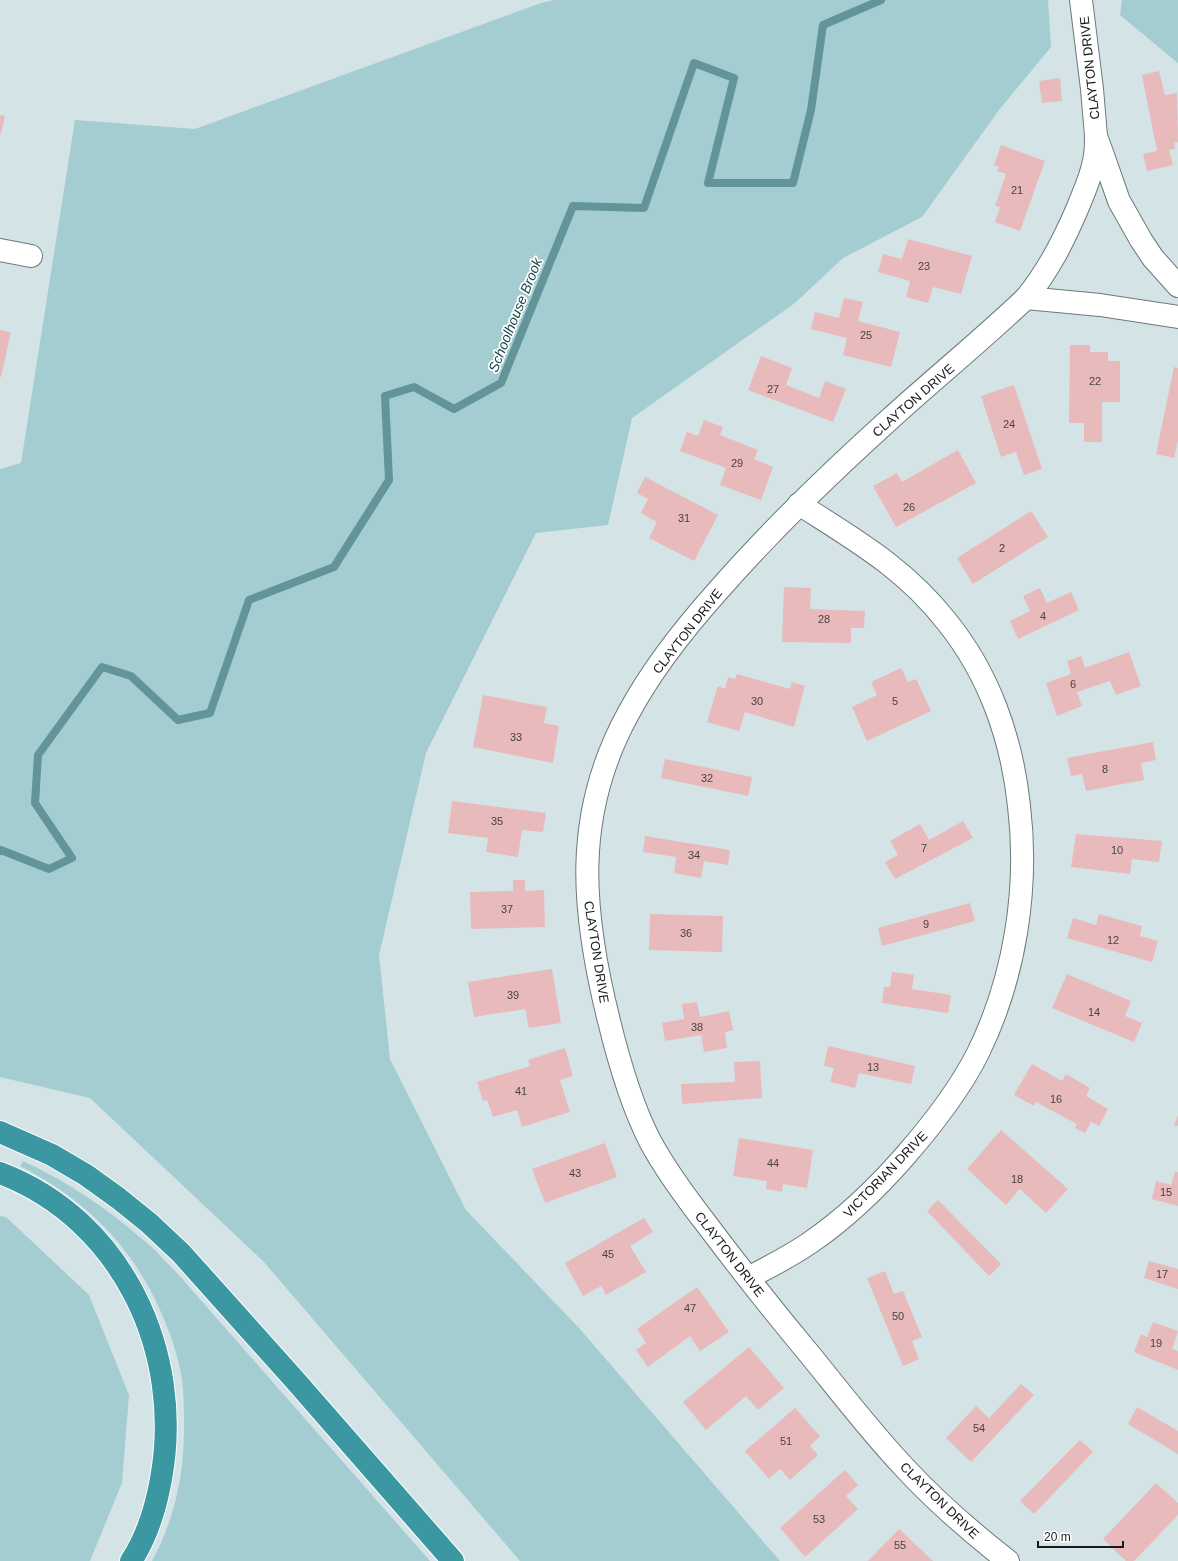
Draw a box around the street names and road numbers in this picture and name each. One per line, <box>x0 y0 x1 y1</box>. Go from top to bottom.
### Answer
street label: CLAYTON DRIVE <box>1077 15 1102 120</box>
street label: CLAYTON DRIVE <box>869 361 958 440</box>
street label: CLAYTON DRIVE <box>650 586 725 677</box>
street label: CLAYTON DRIVE <box>581 900 612 1005</box>
street label: VICTORIAN DRIVE <box>840 1128 931 1221</box>
street label: CLAYTON DRIVE <box>692 1209 768 1300</box>
street label: CLAYTON DRIVE <box>897 1459 982 1542</box>

